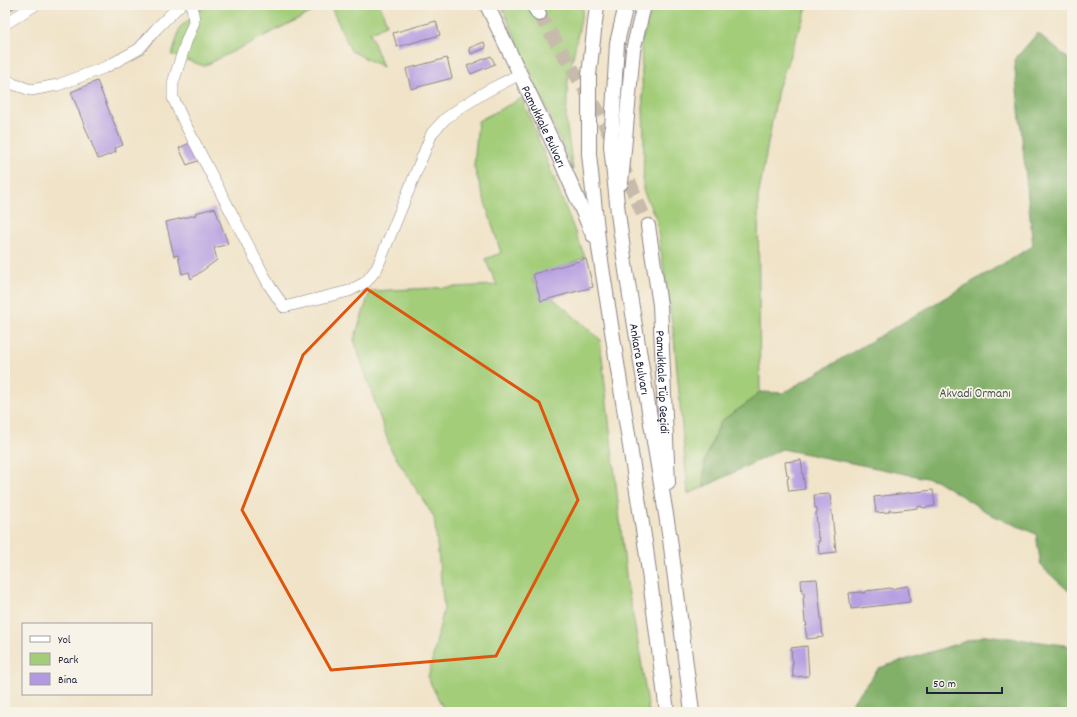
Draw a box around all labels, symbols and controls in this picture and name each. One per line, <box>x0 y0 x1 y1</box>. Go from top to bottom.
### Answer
street label: Pamukkale Bulvarı <box>515 83 570 171</box>
street label: Ankara Bulvarı <box>623 322 653 396</box>
street label: Pamukkale Tüp Geçidi <box>649 330 673 435</box>
park label: Akvadi Ormanı <box>939 385 1011 404</box>
legend <box>22 623 152 695</box>
text: Yol <box>58 632 71 649</box>
text: Park <box>58 652 79 669</box>
scale bar <box>927 669 1002 695</box>
text: Bina <box>58 672 77 689</box>
text: 50 m <box>933 676 956 693</box>

